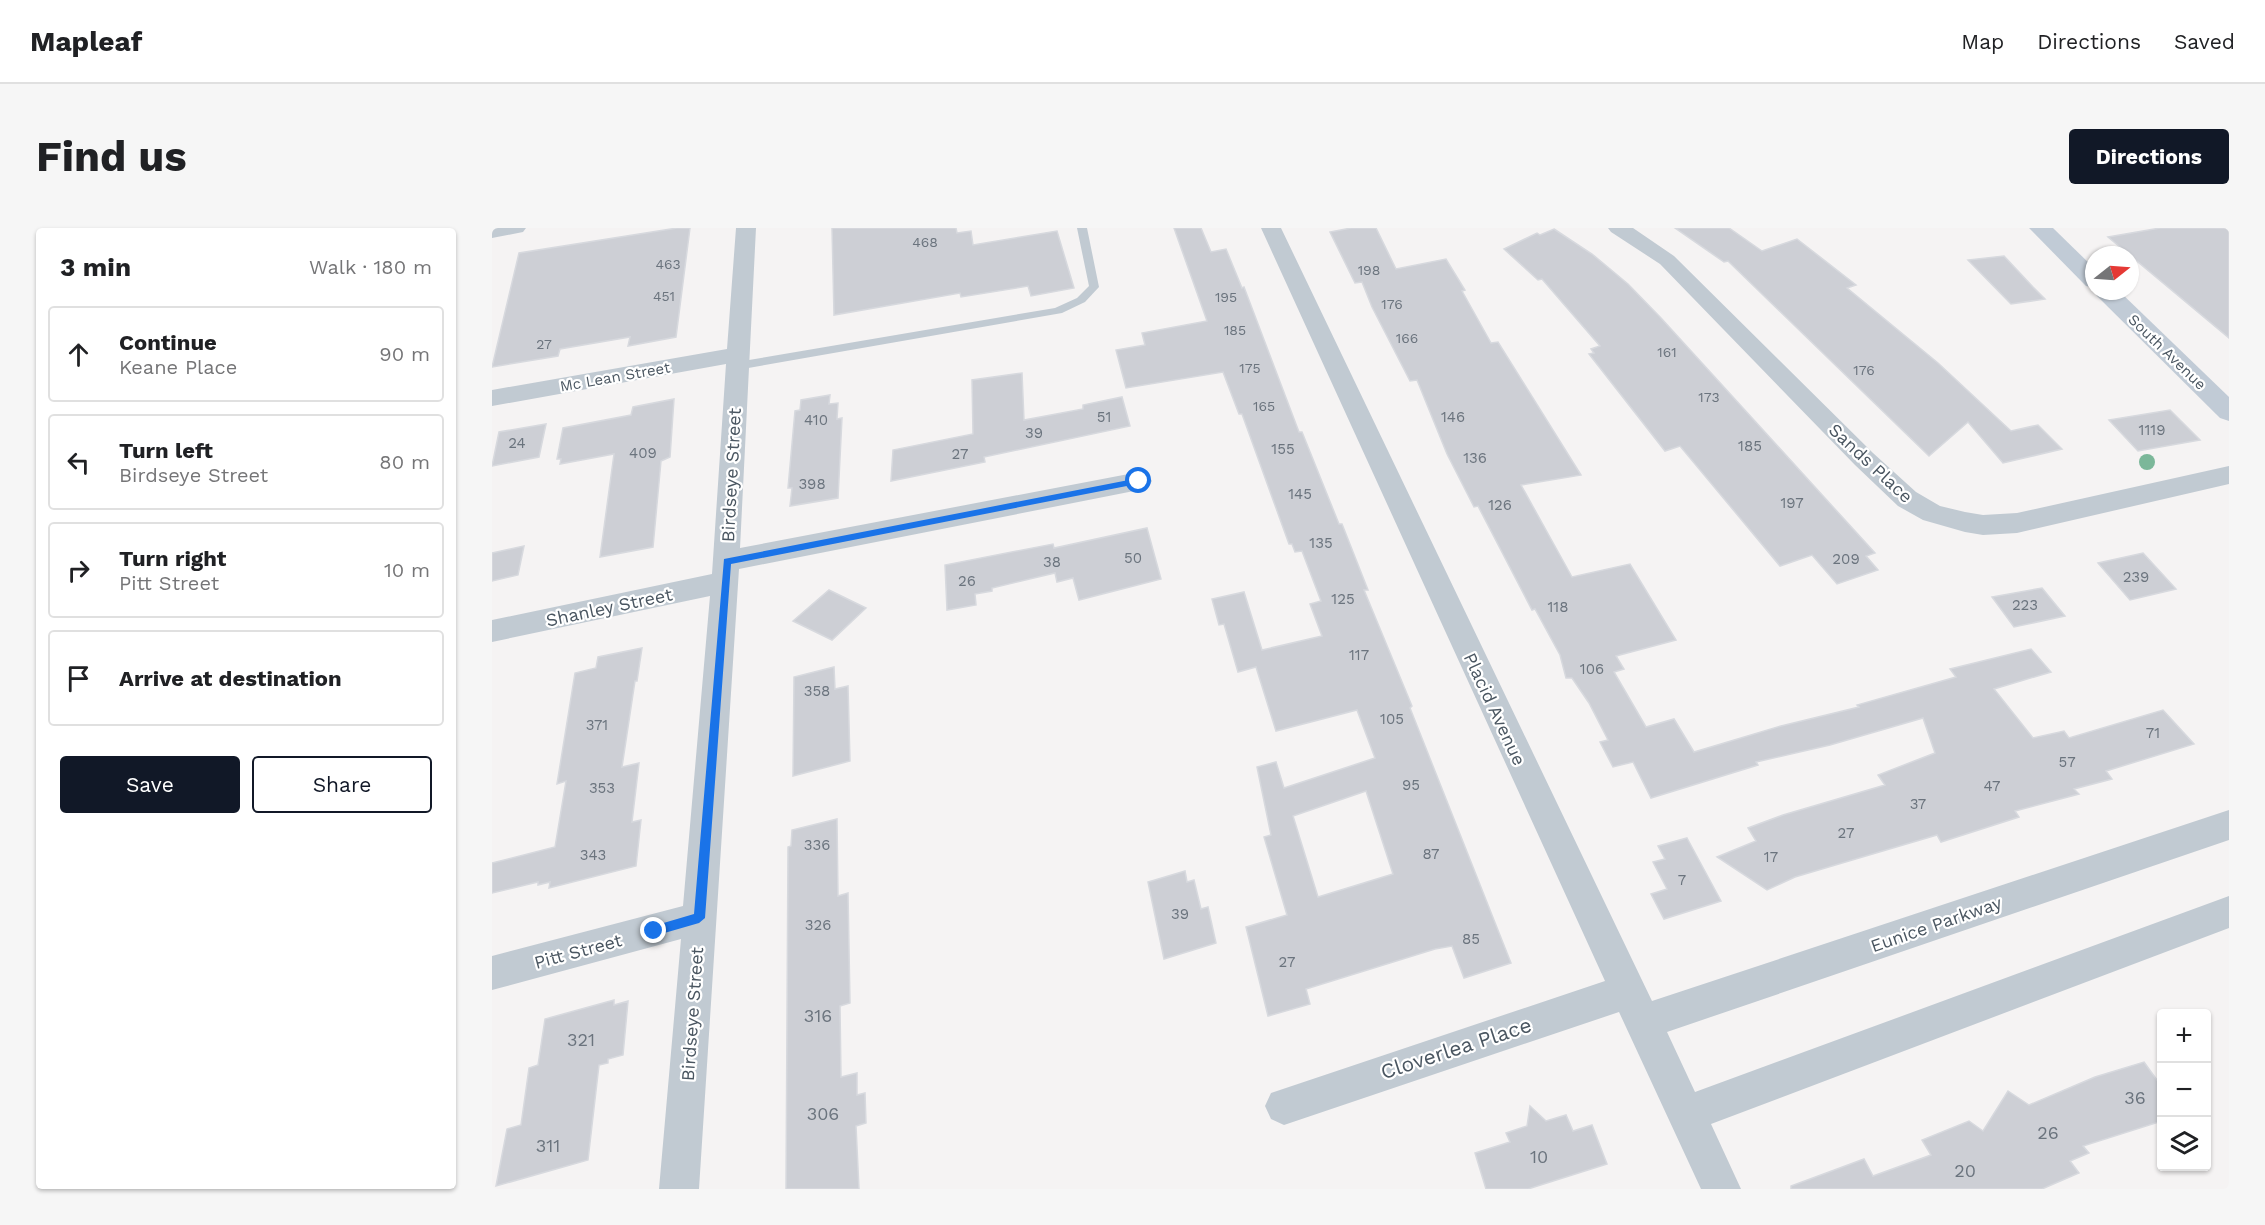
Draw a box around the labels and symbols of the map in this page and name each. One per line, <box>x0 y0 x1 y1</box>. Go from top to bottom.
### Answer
house number: 468 <box>912 234 938 250</box>
north arrow <box>2085 246 2139 300</box>
house number: 463 <box>655 256 681 272</box>
house number: 198 <box>1358 262 1380 278</box>
house number: 451 <box>653 288 675 304</box>
house number: 195 <box>1215 289 1237 305</box>
house number: 176 <box>1381 296 1403 312</box>
street label: South Avenue <box>2124 310 2210 394</box>
house number: 185 <box>1224 322 1246 338</box>
house number: 166 <box>1396 330 1418 346</box>
house number: 27 <box>536 336 552 352</box>
house number: 161 <box>1657 344 1677 360</box>
street label: Mc Lean Street <box>558 358 672 396</box>
house number: 175 <box>1239 360 1261 376</box>
house number: 176 <box>1853 362 1875 378</box>
house number: 173 <box>1698 389 1720 405</box>
house number: 165 <box>1253 398 1275 414</box>
street label: Birdseye Street <box>717 407 745 543</box>
house number: 51 <box>1097 408 1111 426</box>
house number: 146 <box>1441 408 1465 426</box>
house number: 410 <box>804 411 828 429</box>
street label: Sands Place <box>1825 419 1917 507</box>
house number: 1119 <box>2139 421 2165 439</box>
house number: 39 <box>1025 424 1043 442</box>
house number: 24 <box>508 434 526 452</box>
house number: 185 <box>1738 437 1762 455</box>
house number: 155 <box>1271 440 1295 458</box>
house number: 409 <box>629 444 657 462</box>
house number: 27 <box>952 445 968 463</box>
house number: 136 <box>1463 449 1487 467</box>
route start <box>1125 467 1151 493</box>
house number: 398 <box>798 475 826 493</box>
house number: 145 <box>1288 485 1312 503</box>
house number: 197 <box>1780 494 1804 512</box>
house number: 126 <box>1488 496 1512 514</box>
house number: 135 <box>1309 534 1333 552</box>
house number: 50 <box>1124 549 1142 567</box>
house number: 209 <box>1832 550 1860 568</box>
house number: 38 <box>1043 553 1061 571</box>
house number: 239 <box>2123 568 2149 586</box>
house number: 26 <box>958 572 976 590</box>
street label: Shanley Street <box>544 583 675 631</box>
house number: 125 <box>1331 590 1355 608</box>
house number: 223 <box>2012 596 2038 614</box>
house number: 118 <box>1548 598 1568 616</box>
house number: 117 <box>1349 646 1369 664</box>
street label: Placid Avenue <box>1460 649 1530 769</box>
house number: 106 <box>1580 660 1604 678</box>
house number: 358 <box>804 682 830 700</box>
house number: 105 <box>1380 710 1404 728</box>
house number: 371 <box>586 716 608 734</box>
house number: 71 <box>2146 724 2160 742</box>
house number: 57 <box>2058 753 2076 771</box>
house number: 95 <box>1402 776 1420 794</box>
house number: 47 <box>1984 777 2000 795</box>
house number: 353 <box>589 779 615 797</box>
house number: 37 <box>1910 795 1926 813</box>
house number: 27 <box>1838 824 1854 842</box>
house number: 336 <box>804 836 830 854</box>
house number: 87 <box>1422 845 1440 863</box>
house number: 343 <box>580 846 606 864</box>
house number: 17 <box>1764 848 1778 866</box>
house number: 7 <box>1678 871 1686 889</box>
street label: Eunice Parkway <box>1868 891 2005 956</box>
house number: 39 <box>1171 905 1189 923</box>
house number: 326 <box>805 916 831 934</box>
route end <box>640 917 666 943</box>
street label: Pitt Street <box>532 929 625 973</box>
house number: 85 <box>1462 930 1480 948</box>
street label: Birdseye Street <box>677 946 707 1082</box>
house number: 27 <box>1279 953 1295 971</box>
house number: 316 <box>804 1005 832 1026</box>
street label: Cloverlea Place <box>1377 1012 1535 1084</box>
house number: 321 <box>567 1029 595 1050</box>
house number: 36 <box>2124 1087 2146 1108</box>
house number: 306 <box>807 1103 839 1124</box>
house number: 26 <box>2037 1122 2059 1143</box>
house number: 311 <box>536 1135 560 1156</box>
house number: 10 <box>1530 1146 1548 1167</box>
house number: 20 <box>1954 1160 1976 1181</box>

